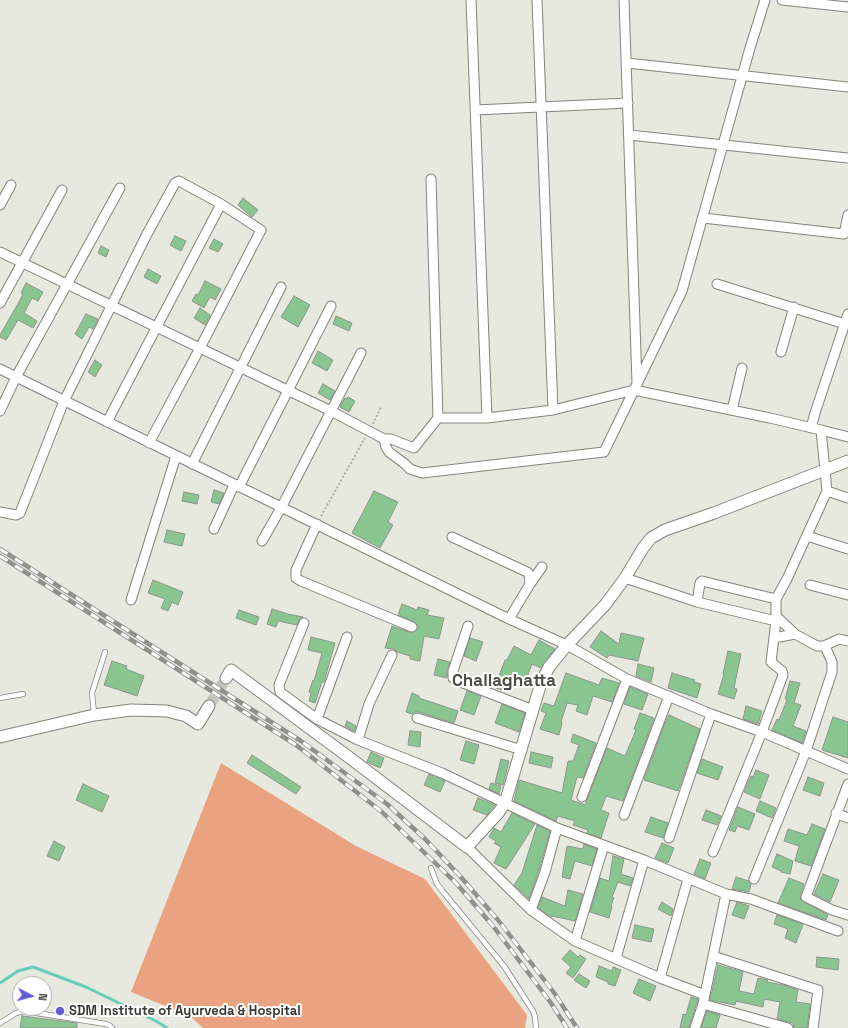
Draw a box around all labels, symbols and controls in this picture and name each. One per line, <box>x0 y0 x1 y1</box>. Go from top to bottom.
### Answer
district label: Challaghatta <box>452 671 556 691</box>
north arrow <box>12 976 52 1016</box>
text: N <box>36 993 50 1002</box>
place label: SDM Institute of Ayurveda & Hospital <box>69 1003 301 1019</box>
marker: SDM Institute of Ayurveda & Hospital <box>54 1005 66 1017</box>

